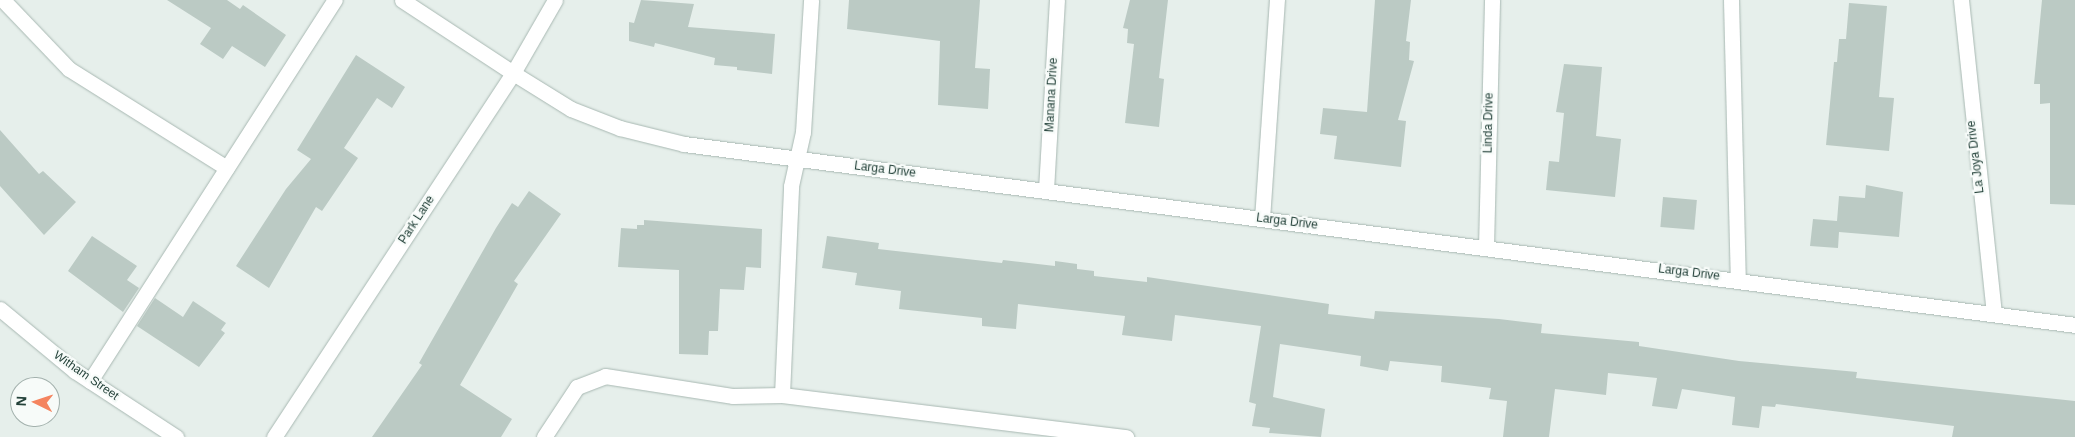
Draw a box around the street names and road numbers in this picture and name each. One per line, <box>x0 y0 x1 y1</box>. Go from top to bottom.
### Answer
street label: Manana Drive <box>1043 57 1061 133</box>
street label: Linda Drive <box>1481 93 1497 153</box>
street label: La Joya Drive <box>1964 120 1988 194</box>
street label: Larga Drive <box>853 159 917 181</box>
street label: Park Lane <box>396 193 438 247</box>
street label: Larga Drive <box>1255 211 1319 233</box>
street label: Larga Drive <box>1657 262 1721 284</box>
street label: Witham Street <box>51 348 121 404</box>

